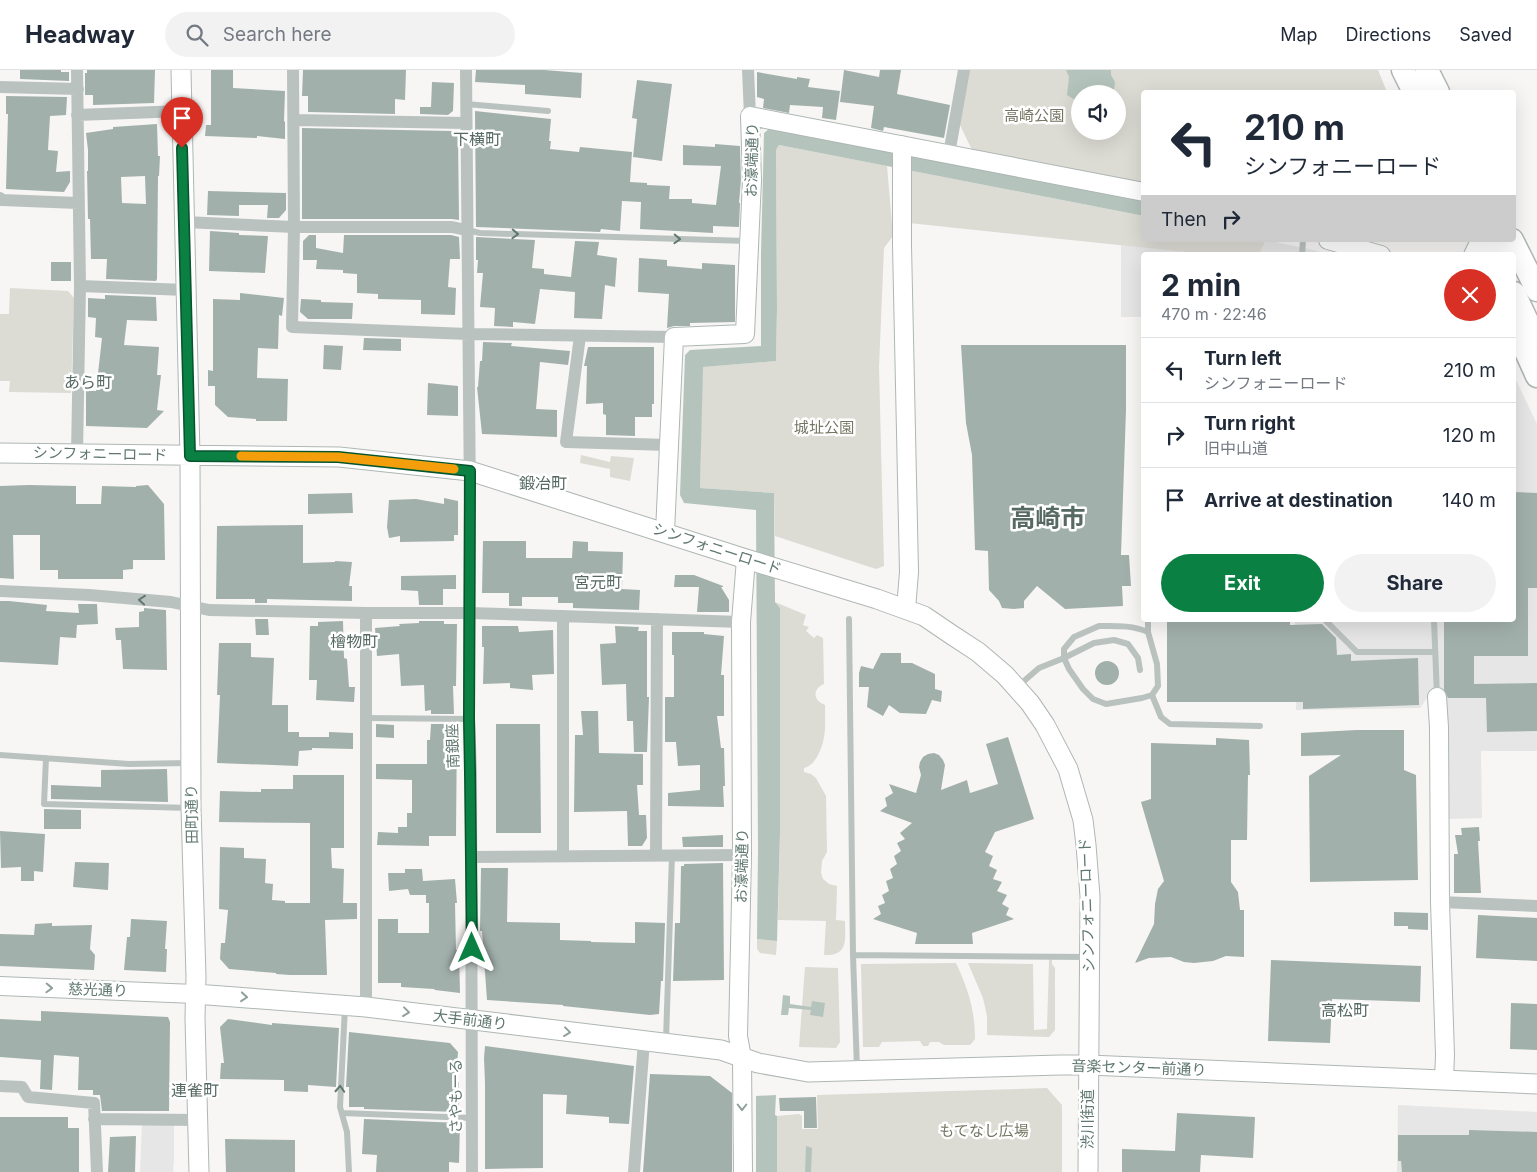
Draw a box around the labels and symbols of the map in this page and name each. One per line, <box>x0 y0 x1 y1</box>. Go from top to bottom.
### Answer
pin <box>161 97 203 148</box>
park label: 高崎公園 <box>1004 106 1064 125</box>
street label: お濠端通り <box>741 122 762 198</box>
district label: 下横町 <box>453 129 501 149</box>
one-way arrow <box>511 229 519 239</box>
one-way arrow <box>673 233 681 244</box>
district label: あら町 <box>64 372 112 392</box>
park label: 城址公園 <box>794 418 854 437</box>
street label: シンフォニーロード <box>33 443 167 464</box>
district label: 鍛冶町 <box>519 473 567 493</box>
district label: 高崎市 <box>1010 503 1086 533</box>
street label: シンフォニーロード <box>650 519 784 578</box>
district label: 宮元町 <box>574 572 622 592</box>
one-way arrow <box>138 594 146 605</box>
district label: 檜物町 <box>330 631 378 651</box>
street label: 南銀座 <box>442 723 463 769</box>
street label: 田町通り <box>181 784 202 844</box>
street label: お濠端通り <box>731 828 752 904</box>
street label: シンフォニーロード <box>1075 837 1098 973</box>
position arrow <box>445 921 497 973</box>
street label: 慈光通り <box>68 979 128 1000</box>
one-way arrow <box>45 983 53 993</box>
one-way arrow <box>240 992 248 1003</box>
district label: 高松町 <box>1321 1000 1369 1020</box>
one-way arrow <box>402 1006 410 1017</box>
street label: 大手前通り <box>432 1006 508 1034</box>
one-way arrow <box>563 1026 571 1037</box>
street label: 音楽センター前通り <box>1071 1056 1207 1079</box>
street label: さやもーる <box>446 1058 465 1134</box>
district label: 連雀町 <box>171 1080 219 1100</box>
one-way arrow <box>335 1085 346 1093</box>
street label: 渋川街道 <box>1078 1089 1097 1149</box>
one-way arrow <box>737 1104 747 1111</box>
park label: もてなし広場 <box>939 1121 1029 1140</box>

